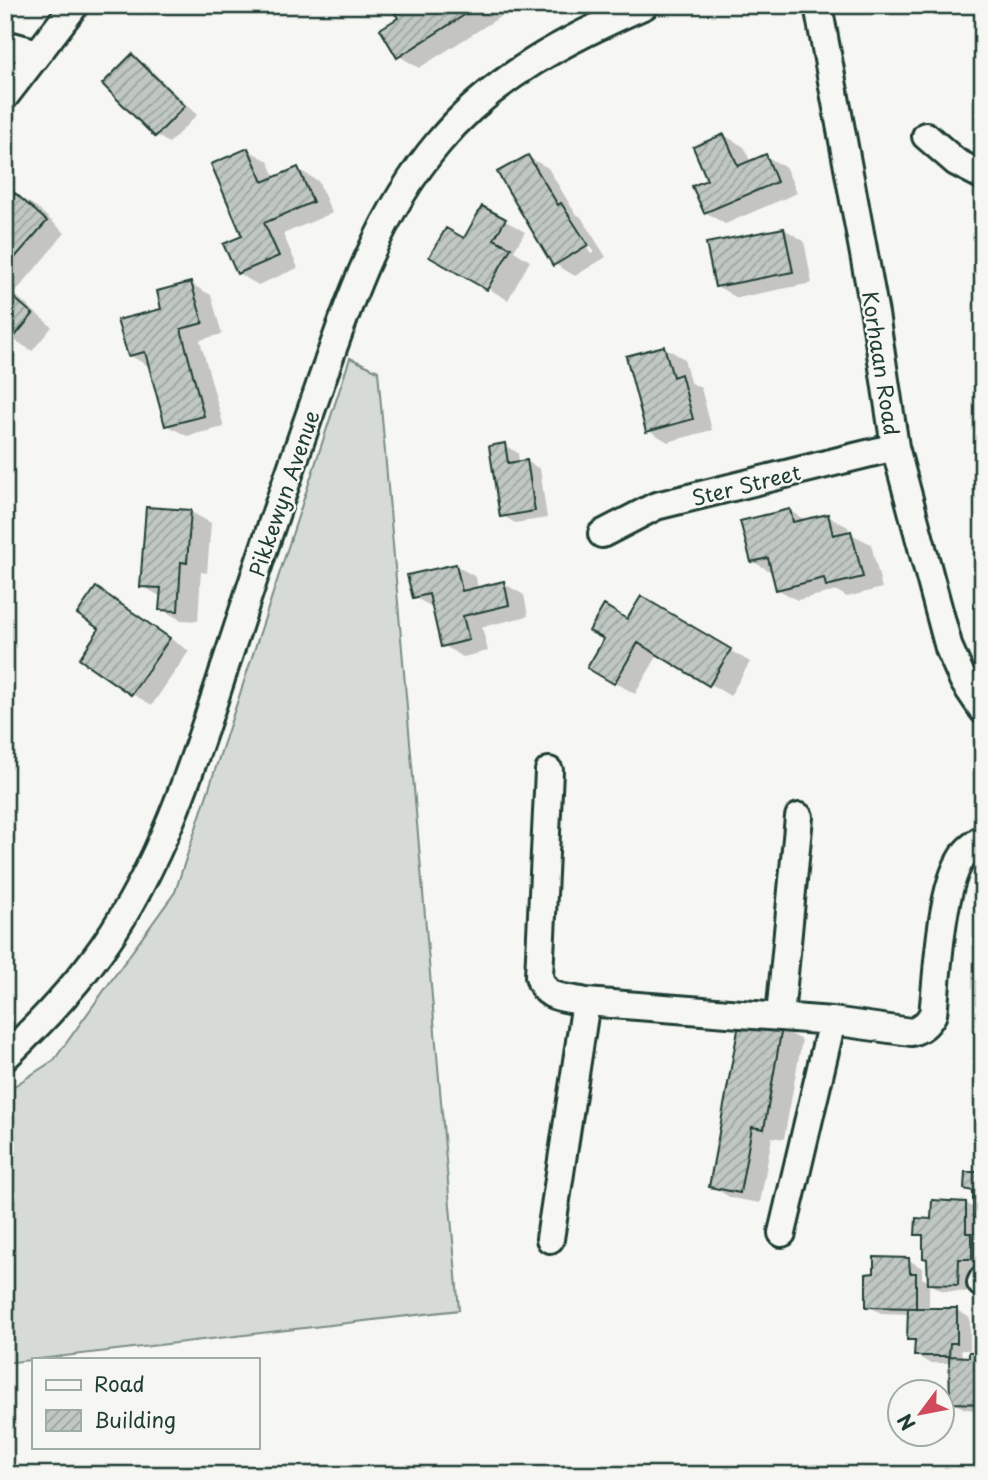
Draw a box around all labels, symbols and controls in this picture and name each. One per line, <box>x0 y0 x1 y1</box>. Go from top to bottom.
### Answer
street label: Korhaan Road <box>855 289 909 437</box>
street label: Pikkewyn Avenue <box>240 406 326 580</box>
street label: Ster Street <box>688 455 804 513</box>
legend <box>32 1358 259 1448</box>
text: Road <box>94 1367 145 1399</box>
north arrow <box>886 1378 956 1448</box>
text: Building <box>94 1403 176 1435</box>
text: N <box>890 1409 922 1436</box>

